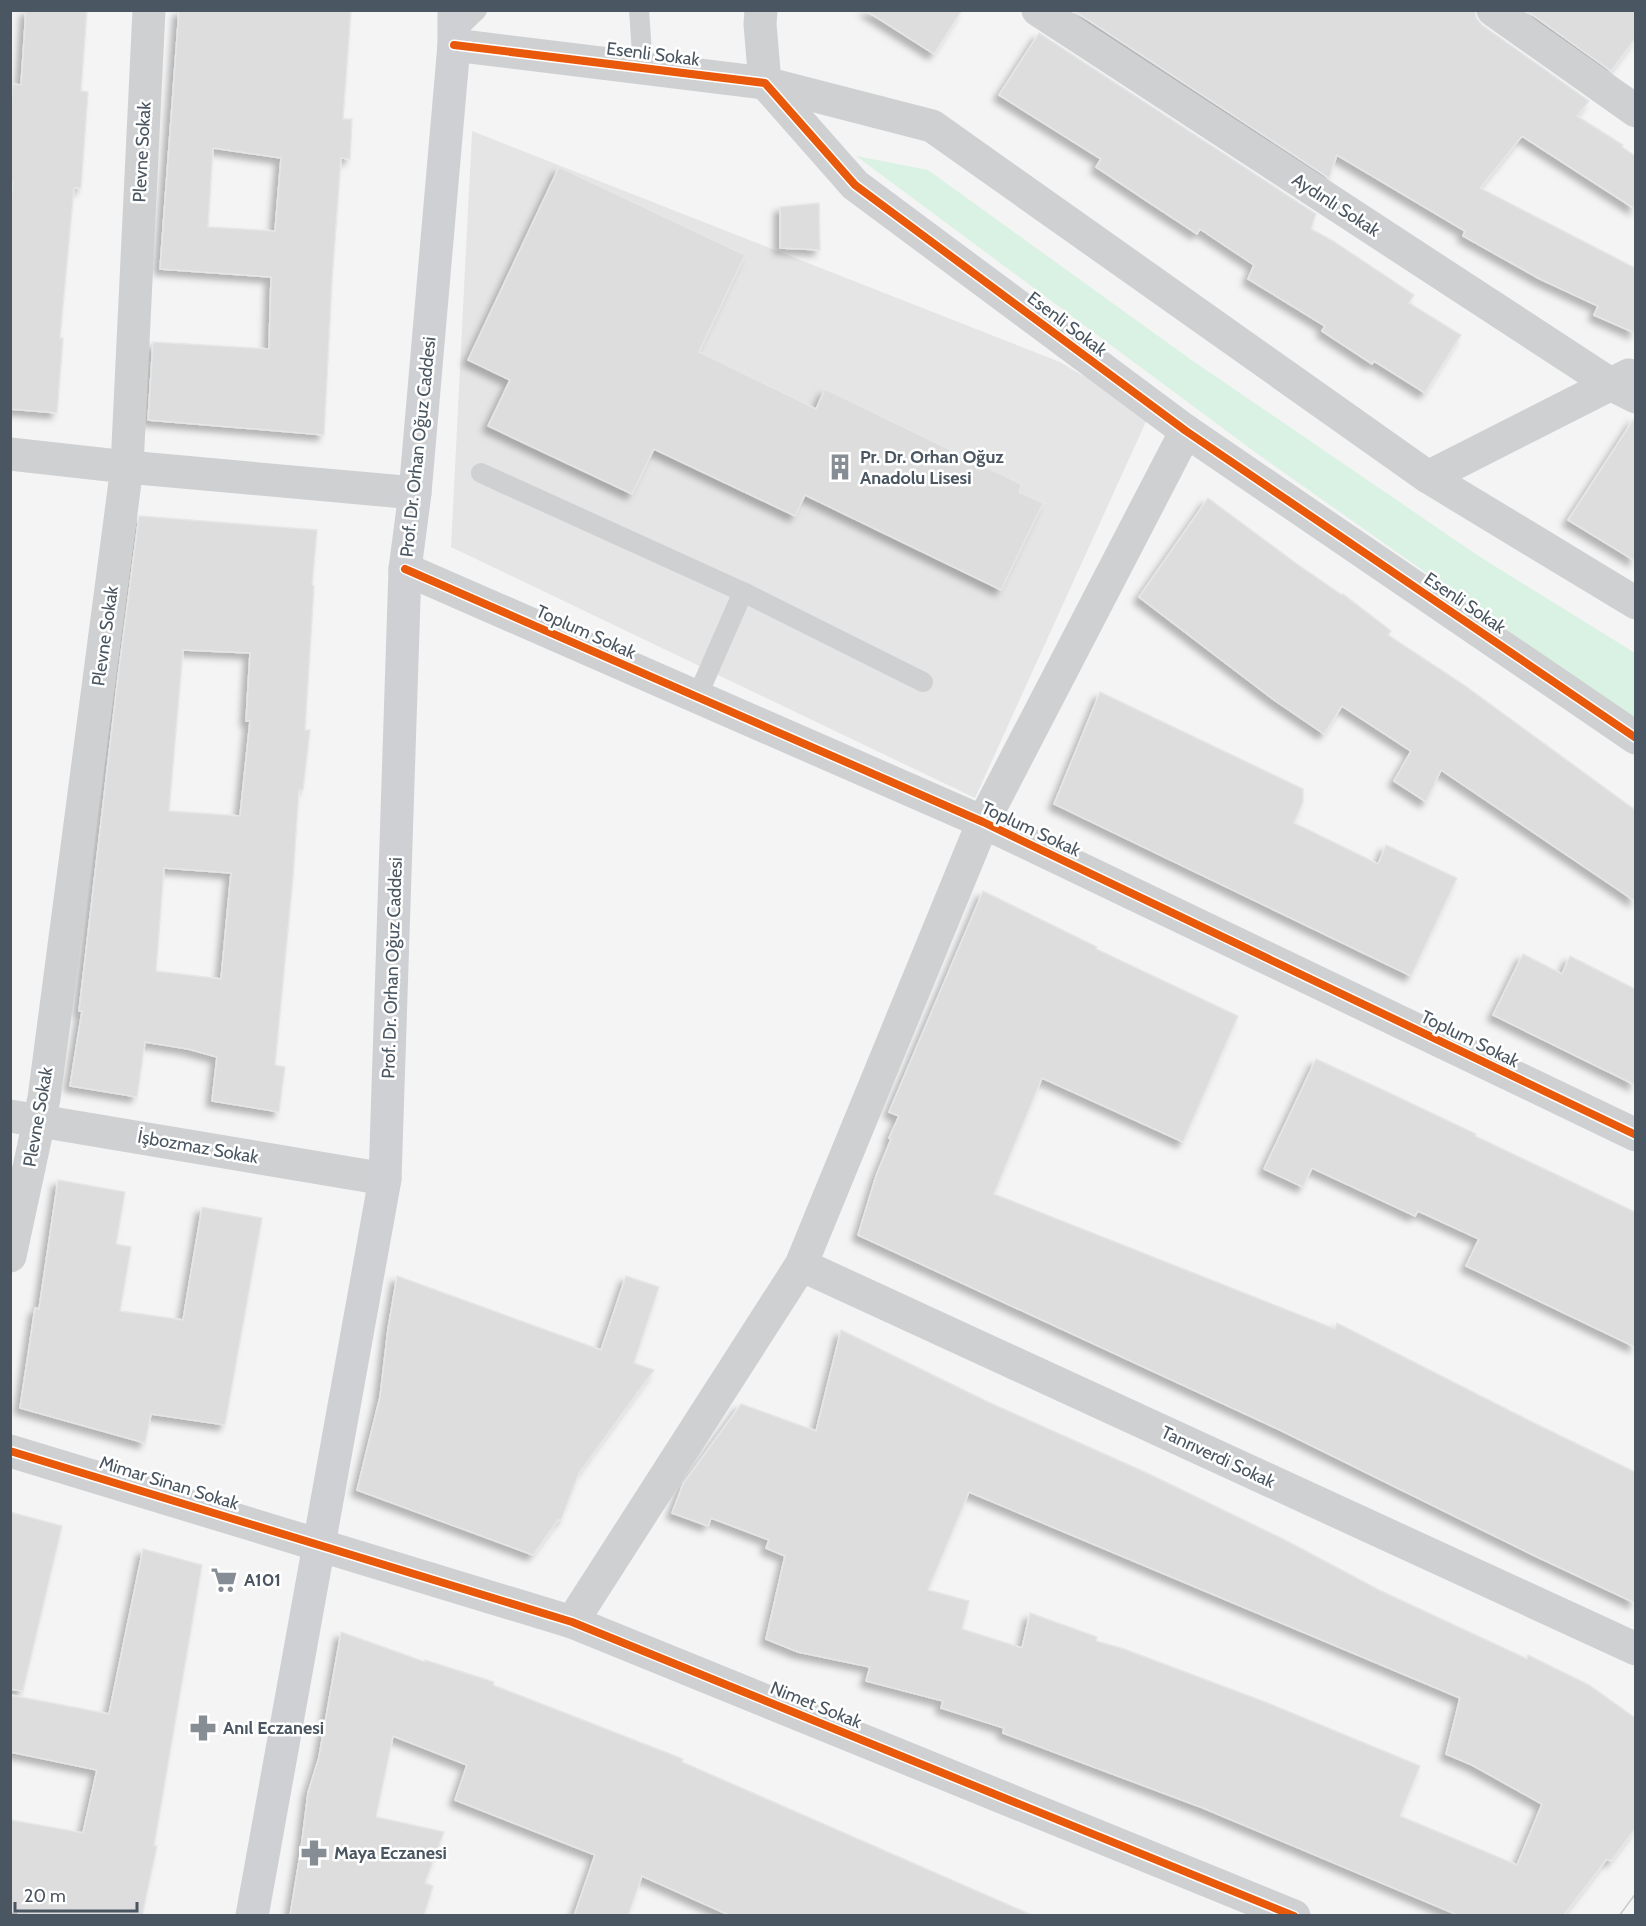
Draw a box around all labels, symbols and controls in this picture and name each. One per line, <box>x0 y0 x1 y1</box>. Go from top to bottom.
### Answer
street label: Esenli Sokak <box>605 37 702 71</box>
street label: Plevne Sokak <box>128 100 156 203</box>
street label: Aydınlı Sokak <box>1288 168 1385 242</box>
street label: Esenli Sokak <box>1023 287 1112 362</box>
street label: Prof. Dr. Orhan Oğuz Caddesi <box>395 336 441 558</box>
place label: Pr. Dr. Orhan Oğuz Anadolu Lisesi <box>860 446 1004 489</box>
building icon: Pr. Dr. Orhan Oğuz Anadolu Lisesi <box>825 452 855 482</box>
street label: Esenli Sokak <box>1420 568 1511 639</box>
street label: Plevne Sokak <box>87 584 123 687</box>
street label: Toplum Sokak <box>533 600 640 664</box>
street label: Toplum Sokak <box>978 796 1085 862</box>
street label: Prof. Dr. Orhan Oğuz Caddesi <box>377 857 407 1079</box>
street label: Toplum Sokak <box>1417 1006 1524 1073</box>
street label: Plevne Sokak <box>18 1065 58 1169</box>
street label: İşbozmaz Sokak <box>136 1126 261 1169</box>
street label: Tanrıverdi Sokak <box>1158 1421 1279 1493</box>
street label: Mimar Sinan Sokak <box>97 1451 242 1515</box>
supermarket icon: A101 <box>209 1565 239 1595</box>
place label: A101 <box>244 1569 281 1591</box>
street label: Nimet Sokak <box>767 1677 866 1734</box>
pharmacy icon: Anıl Eczanesi <box>188 1713 218 1743</box>
place label: Anıl Eczanesi <box>223 1717 324 1739</box>
pharmacy icon: Maya Eczanesi <box>299 1838 329 1868</box>
place label: Maya Eczanesi <box>334 1842 447 1864</box>
scale bar <box>15 1875 136 1913</box>
text: 20 m <box>24 1885 66 1907</box>

